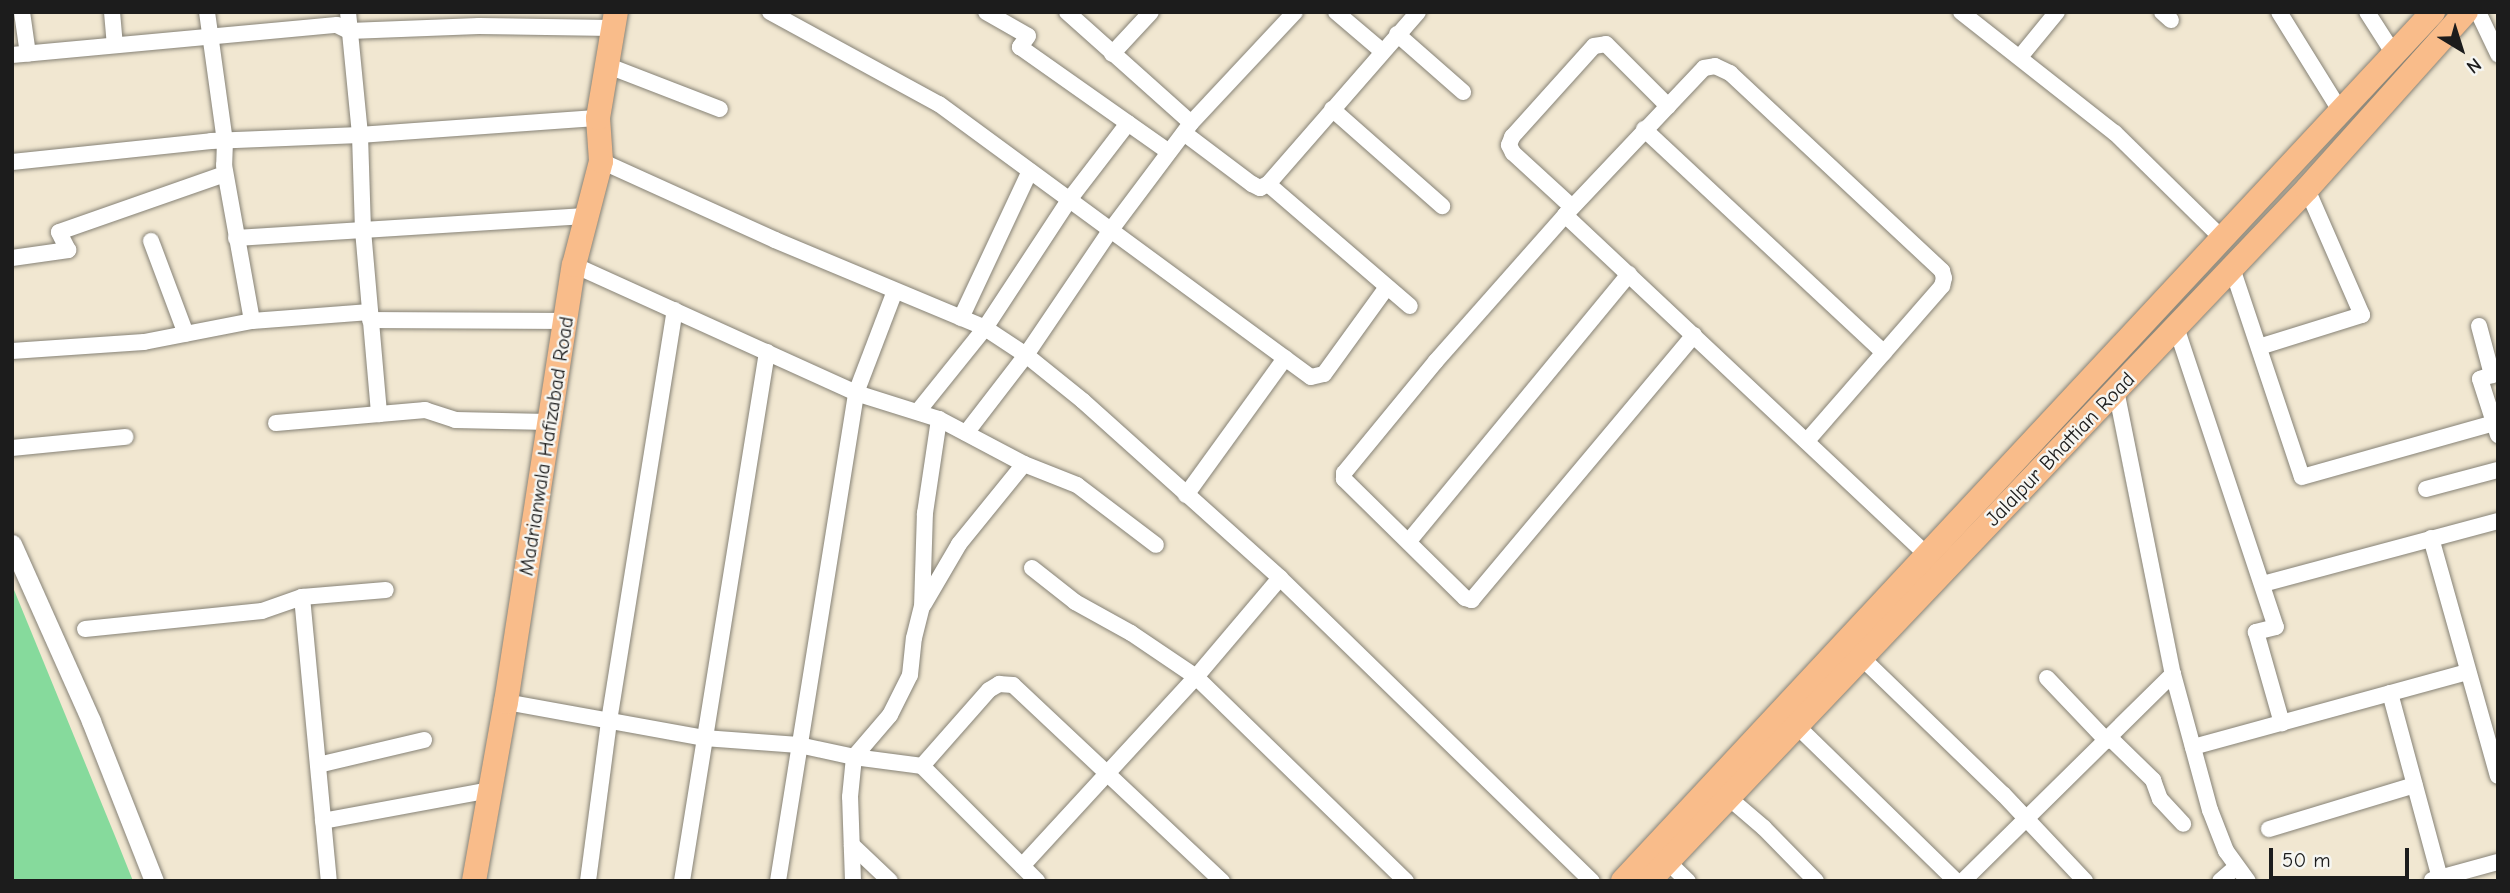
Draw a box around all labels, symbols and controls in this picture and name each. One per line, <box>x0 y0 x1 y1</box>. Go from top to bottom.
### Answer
north arrow <box>2426 14 2496 84</box>
text: N <box>2462 53 2486 78</box>
street label: Madrianwala Hafizabad Road <box>513 315 579 577</box>
street label: Jalalpur Bhattian Road <box>1980 367 2140 531</box>
scale bar <box>2272 834 2412 878</box>
text: 50 m <box>2282 848 2331 872</box>

